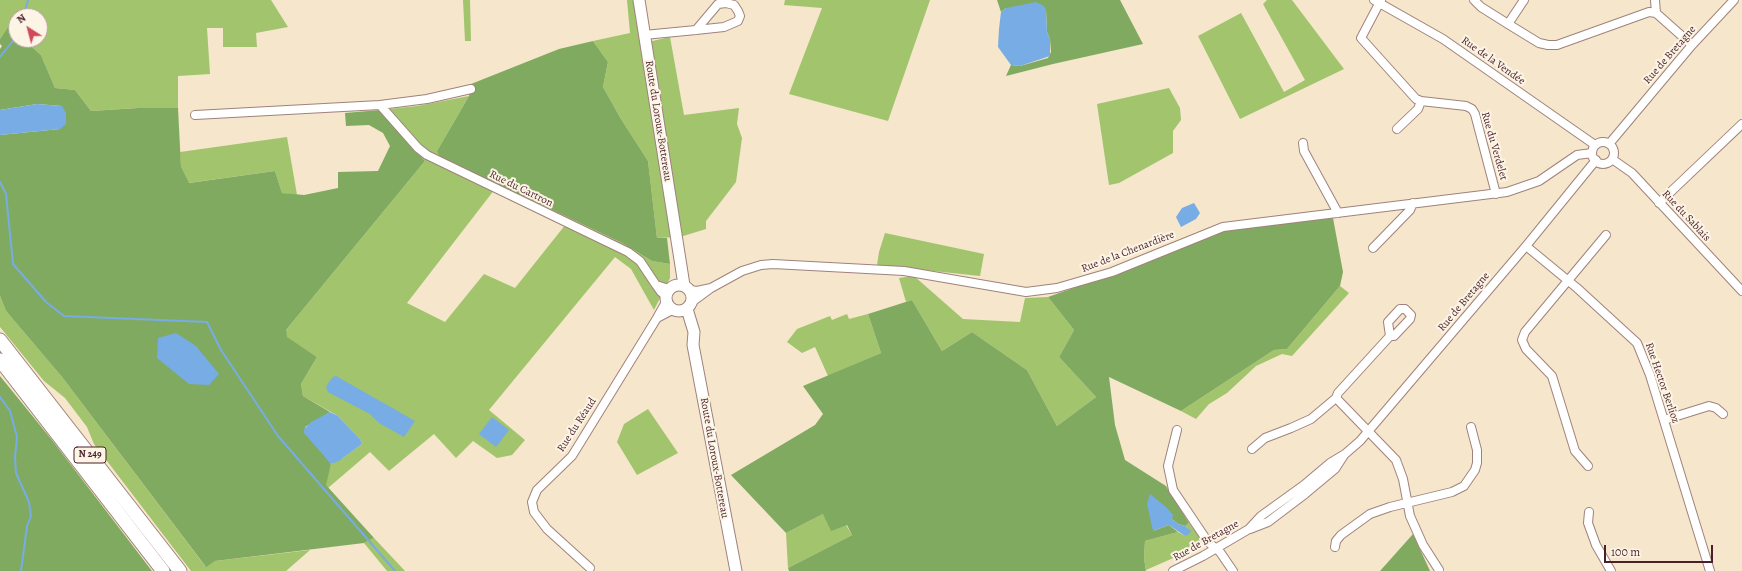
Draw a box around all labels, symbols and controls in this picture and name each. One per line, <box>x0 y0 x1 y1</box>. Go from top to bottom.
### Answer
north arrow <box>8 8 48 48</box>
text: N <box>14 10 29 27</box>
street label: Rue de Bretagne <box>1641 23 1699 87</box>
street label: Rue de la Vendée <box>1458 34 1528 88</box>
street label: Route du Loroux-Bottereau <box>642 60 674 182</box>
street label: Rue du Verdelet <box>1478 110 1510 182</box>
street label: Rue du Cartron <box>487 168 555 210</box>
street label: Rue du Sablais <box>1659 188 1713 244</box>
street label: Rue de la Chenardière <box>1080 228 1176 276</box>
street label: Rue de Bretagne <box>1435 270 1493 334</box>
street label: Rue Hector Berlioz <box>1642 341 1682 425</box>
street label: Rue du Réaud <box>555 395 599 455</box>
street label: Route du Loroux-Bottereau <box>697 397 731 519</box>
road number: N 249 <box>74 447 106 463</box>
street label: Rue de Bretagne <box>1171 517 1241 565</box>
scale bar <box>1606 537 1715 563</box>
text: 100 m <box>1611 544 1640 560</box>

